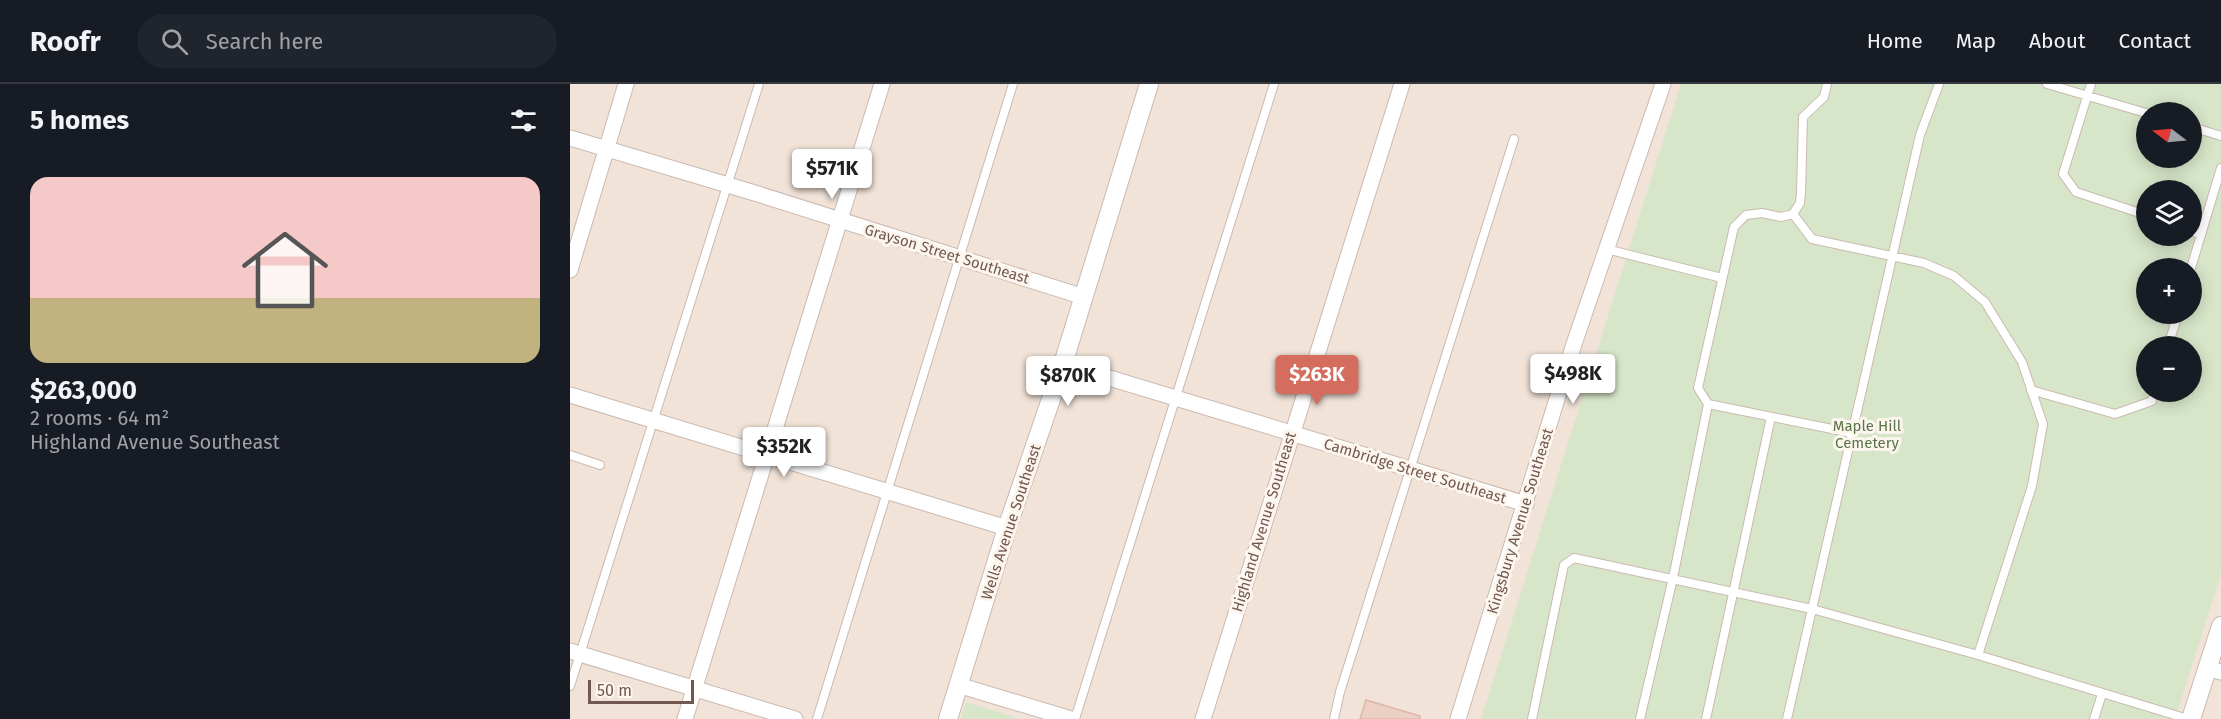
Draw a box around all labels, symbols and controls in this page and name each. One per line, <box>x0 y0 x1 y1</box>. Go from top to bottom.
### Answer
search box <box>137 14 557 68</box>
text: Roofr <box>30 25 101 58</box>
icon: search <box>158 25 191 58</box>
text: Search here <box>206 28 323 55</box>
text: Home <box>1867 28 1923 54</box>
text: Map <box>1956 28 1996 54</box>
text: About <box>2029 28 2086 54</box>
text: Contact <box>2119 28 2191 54</box>
north arrow <box>2136 102 2202 168</box>
map controls <box>2136 102 2202 402</box>
icon: filters <box>507 104 540 137</box>
text: 5 homes <box>30 105 129 136</box>
pin: $571K <box>790 149 874 200</box>
text: $571K <box>806 156 858 180</box>
button: layers <box>2136 180 2202 246</box>
icon: home <box>231 216 339 324</box>
street label: Grayson Street Southeast <box>862 220 1032 288</box>
button: + <box>2136 258 2202 324</box>
button: − <box>2136 336 2202 402</box>
pin: $498K <box>1531 354 1615 405</box>
pin: $263K <box>1275 355 1359 406</box>
pin: $870K <box>1026 356 1110 407</box>
text: $498K <box>1544 361 1602 385</box>
text: $263K <box>1289 362 1345 386</box>
text: $870K <box>1040 363 1096 387</box>
text: $263,000 <box>30 375 137 406</box>
text: 2 rooms · 64 m² <box>30 406 169 430</box>
park label: Maple Hill Cemetery <box>1833 417 1902 452</box>
street label: Kingsbury Avenue Southeast <box>1483 425 1557 616</box>
pin: $352K <box>742 427 826 478</box>
street label: Highland Avenue Southeast <box>1228 429 1300 614</box>
text: Highland Avenue Southeast <box>30 430 280 454</box>
text: $352K <box>757 434 811 458</box>
street label: Cambridge Street Southeast <box>1322 435 1509 508</box>
street label: Wells Avenue Southeast <box>977 442 1045 602</box>
scale bar <box>588 677 694 704</box>
text: 50 m <box>597 681 632 700</box>

